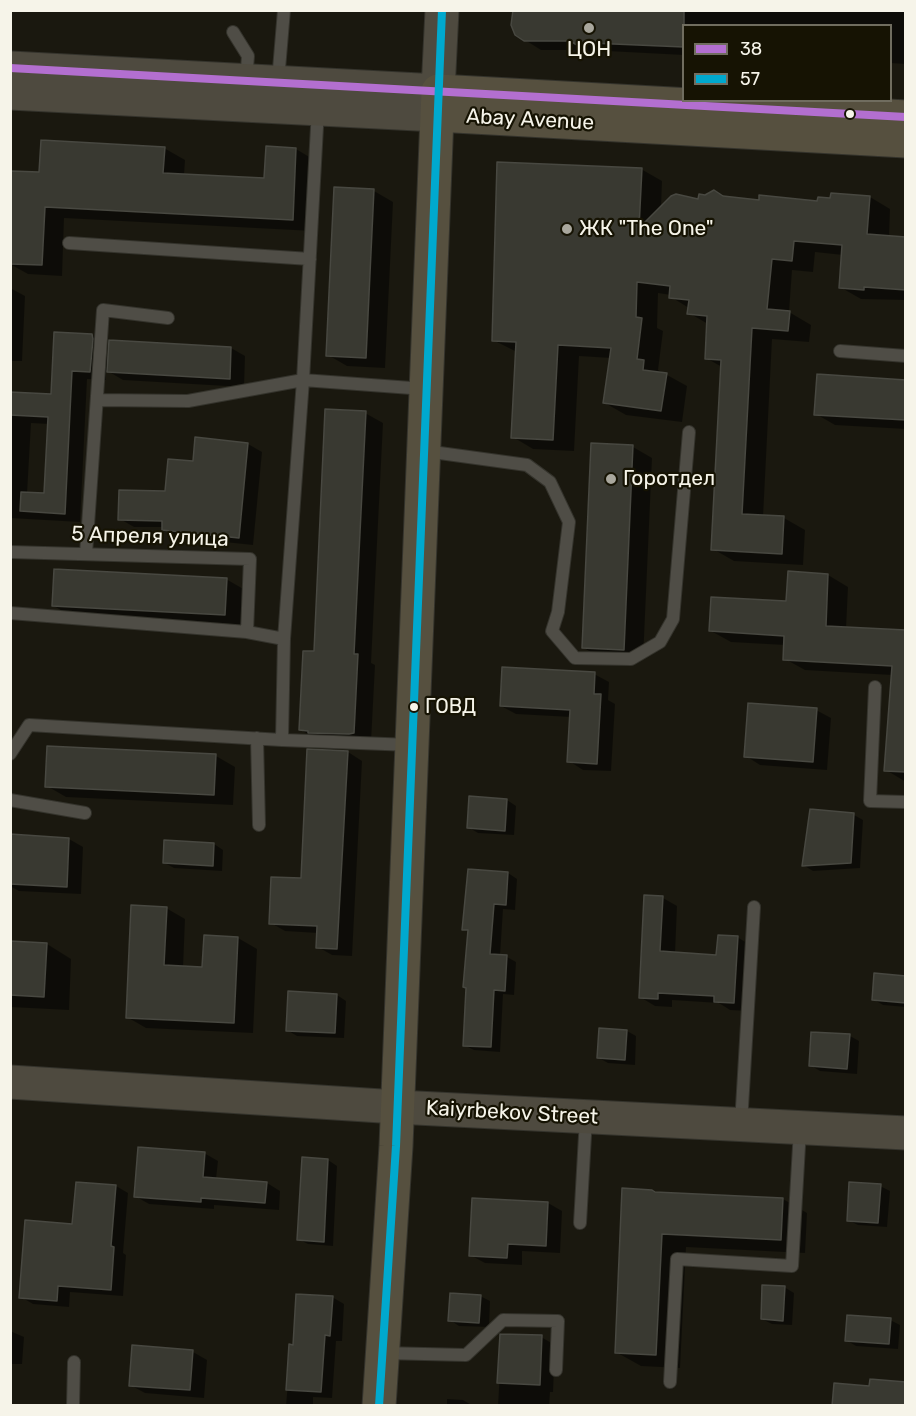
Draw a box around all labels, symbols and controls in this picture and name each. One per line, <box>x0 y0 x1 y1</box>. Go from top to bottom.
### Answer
marker: ЦОН <box>582 21 596 35</box>
legend <box>682 24 892 102</box>
place label: ЦОН <box>567 37 611 63</box>
text: 38 <box>740 38 762 60</box>
text: 57 <box>740 68 760 90</box>
street label: Abay Avenue <box>465 104 595 136</box>
unlabelled marker <box>844 108 856 120</box>
place label: ЖК "The One" <box>579 216 714 242</box>
marker: ЖК "The One" <box>560 222 574 236</box>
place label: Горотдел <box>623 466 715 492</box>
marker: Горотдел <box>604 472 618 486</box>
street label: 5 Апреля улица <box>71 522 229 552</box>
place label: ГОВД <box>425 695 476 719</box>
marker: ГОВД <box>408 701 420 713</box>
street label: Kaiyrbekov Street <box>425 1096 599 1130</box>

